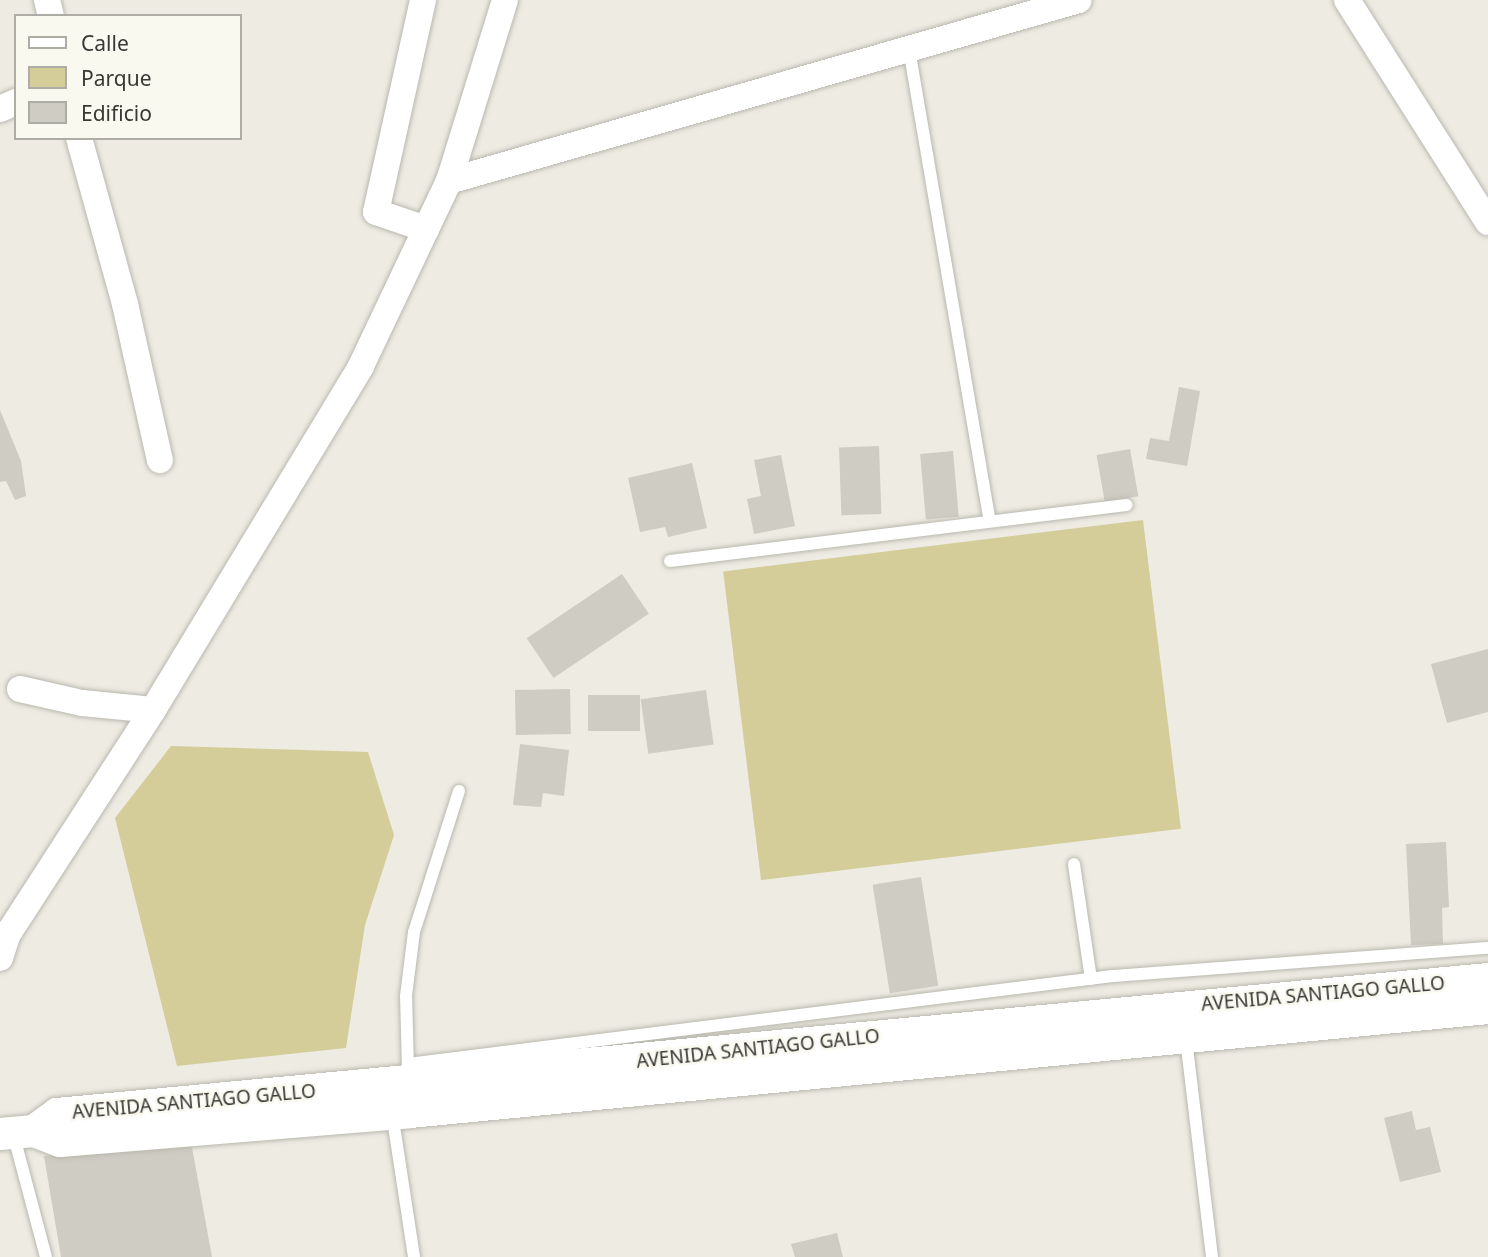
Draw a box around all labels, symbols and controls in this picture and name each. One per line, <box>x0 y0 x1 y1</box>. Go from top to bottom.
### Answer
legend <box>14 14 242 140</box>
text: Calle <box>81 29 129 57</box>
text: Parque <box>81 64 151 92</box>
text: Edificio <box>81 99 152 127</box>
street label: AVENIDA SANTIAGO GALLO <box>1200 972 1446 1016</box>
street label: AVENIDA SANTIAGO GALLO <box>635 1025 881 1073</box>
street label: AVENIDA SANTIAGO GALLO <box>71 1080 317 1124</box>

